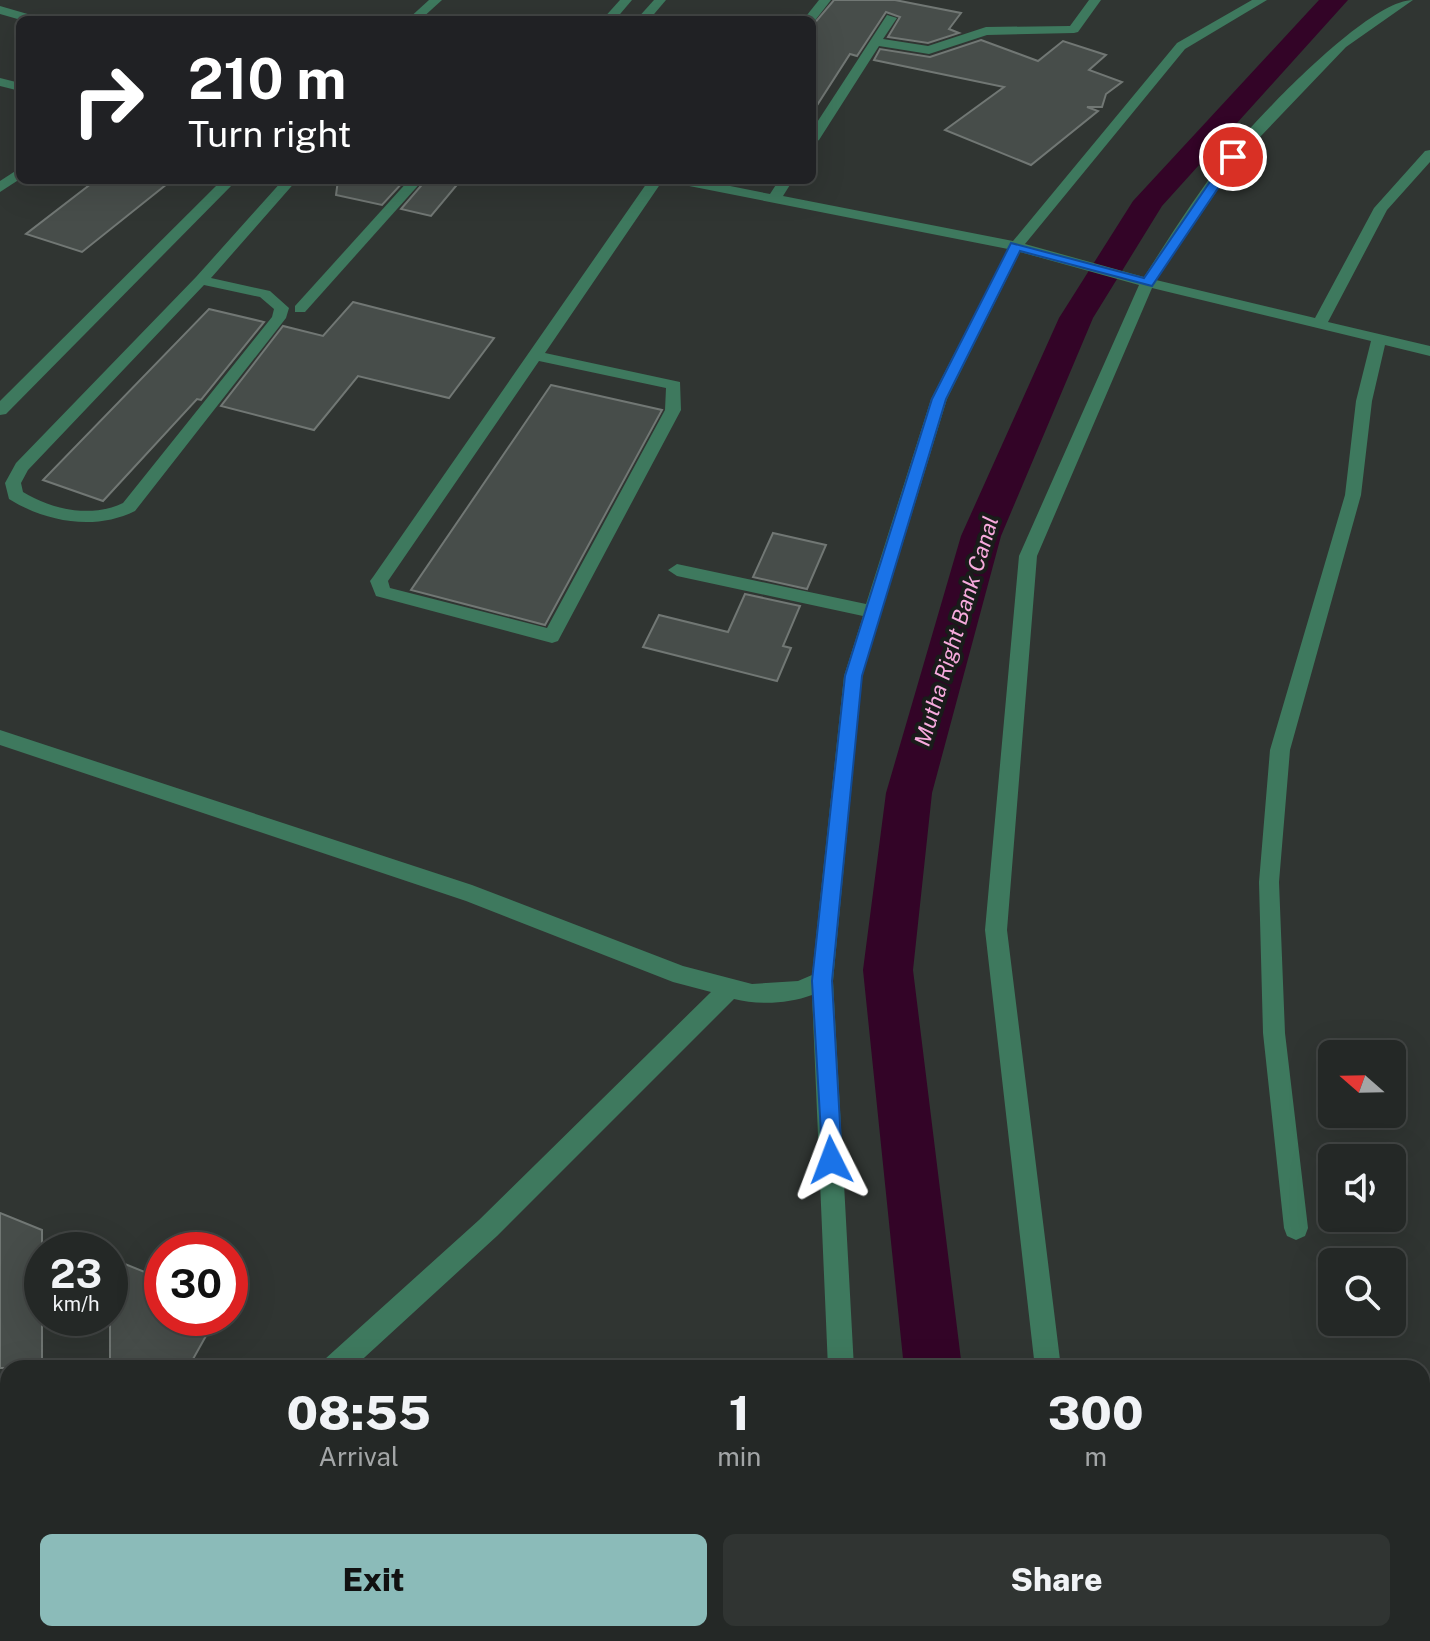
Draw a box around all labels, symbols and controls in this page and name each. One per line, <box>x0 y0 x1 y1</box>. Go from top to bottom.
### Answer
text: 210 m <box>188 46 346 112</box>
icon: right <box>56 48 160 152</box>
text: Turn right <box>188 113 351 155</box>
pin <box>1199 123 1267 191</box>
icon: arrive <box>1211 135 1255 179</box>
water label: Mutha Right Bank Canal <box>909 513 1003 749</box>
north arrow <box>1318 1040 1406 1128</box>
map controls <box>1318 1040 1406 1336</box>
position arrow <box>789 1118 873 1202</box>
button: sound <box>1318 1144 1406 1232</box>
speed limit sign: 30 <box>144 1232 248 1336</box>
button: search <box>1318 1248 1406 1336</box>
text: 23 <box>50 1250 102 1297</box>
text: km/h <box>52 1292 100 1316</box>
text: 08:55 <box>286 1384 431 1441</box>
text: 1 <box>729 1384 750 1441</box>
text: 300 <box>1048 1384 1144 1441</box>
text: Arrival <box>318 1441 399 1472</box>
text: min <box>717 1441 761 1472</box>
text: m <box>1084 1441 1107 1472</box>
button: Exit <box>40 1534 707 1626</box>
button: Share <box>723 1534 1390 1626</box>

